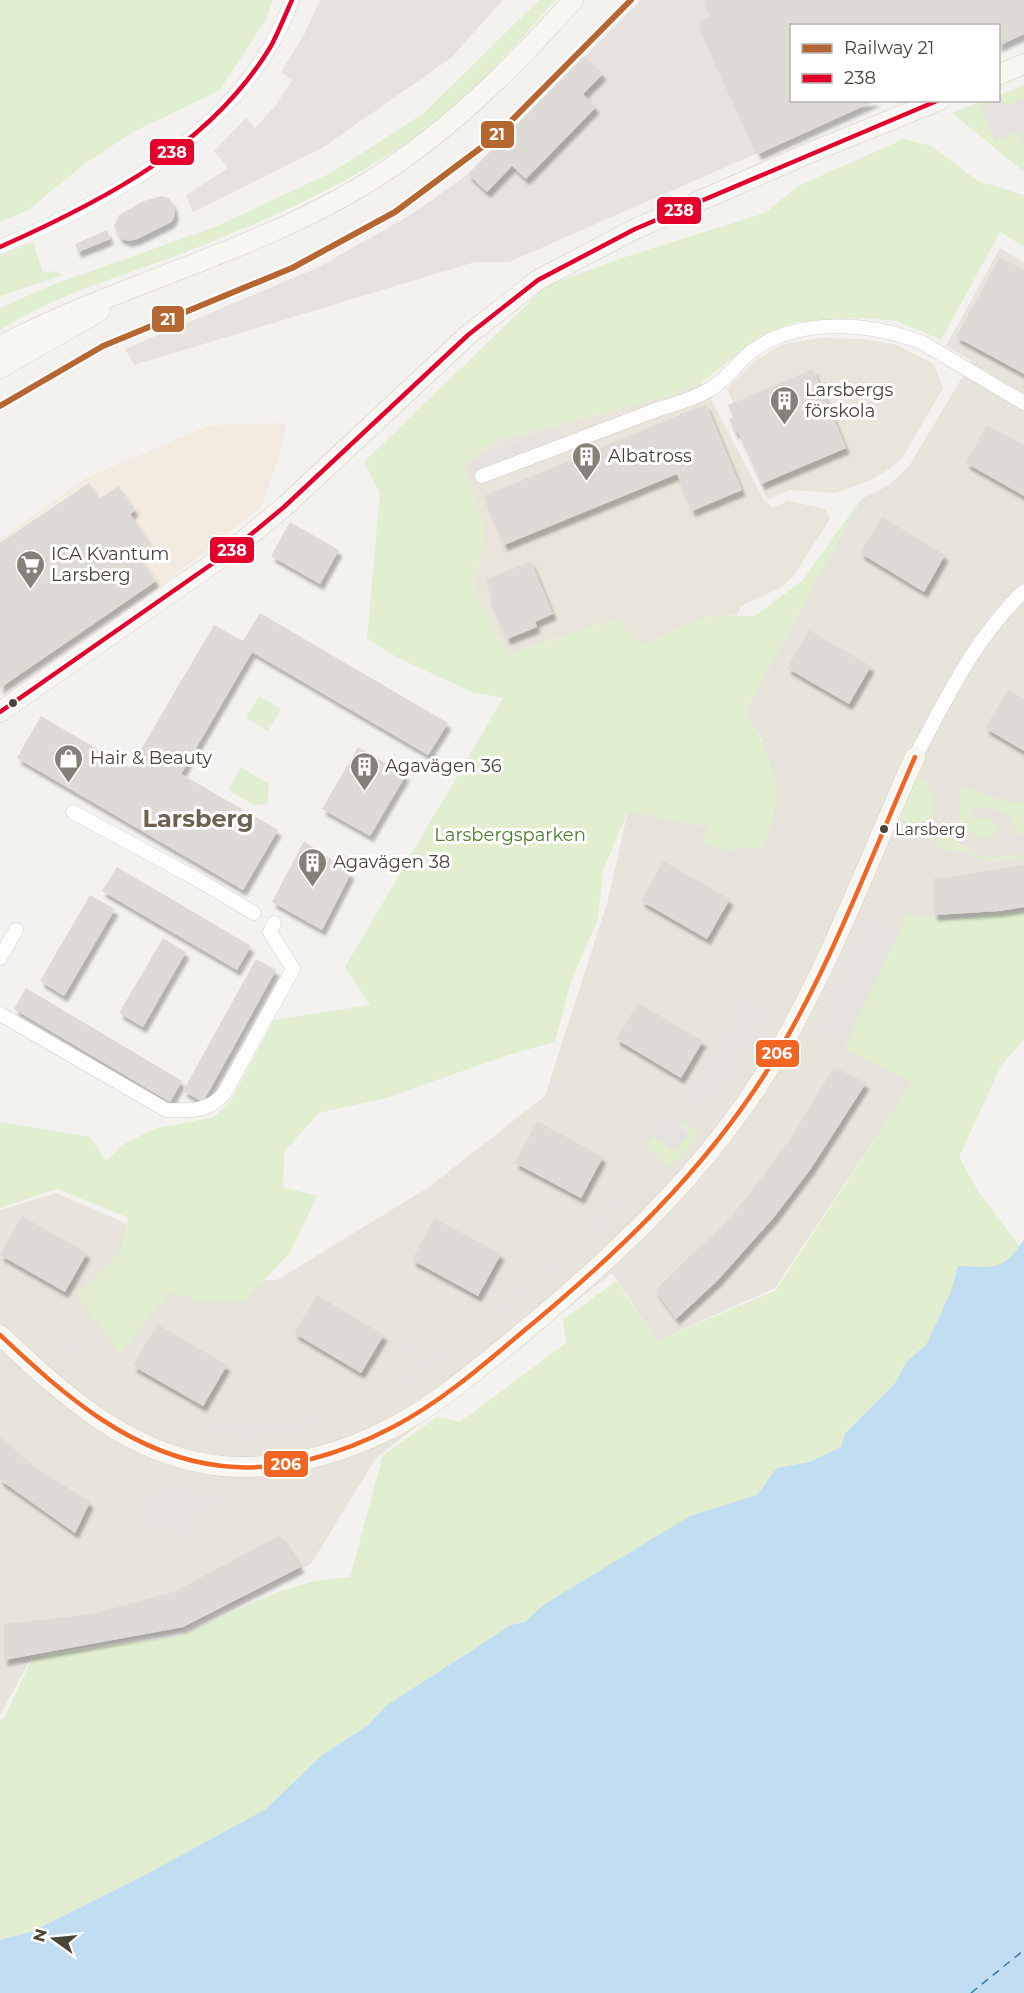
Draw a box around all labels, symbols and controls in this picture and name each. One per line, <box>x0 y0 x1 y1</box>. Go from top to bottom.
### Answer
legend <box>790 24 1000 102</box>
text: Railway 21 <box>844 37 934 59</box>
text: 238 <box>844 67 876 89</box>
line badge: 21 <box>480 120 515 149</box>
text: 21 <box>489 125 505 144</box>
line badge: 238 <box>149 138 195 166</box>
text: 238 <box>157 143 187 162</box>
line badge: 238 <box>656 196 702 225</box>
text: 238 <box>664 201 694 220</box>
line badge: 21 <box>151 305 185 333</box>
text: 21 <box>160 310 176 329</box>
place label: Larsbergs förskola <box>805 379 894 422</box>
building icon: Larsbergs förskola <box>768 384 800 426</box>
building icon: Albatross <box>571 440 603 482</box>
place label: Albatross <box>608 445 692 467</box>
line badge: 238 <box>209 536 255 564</box>
text: 238 <box>217 541 247 560</box>
place label: ICA Kvantum Larsberg <box>51 543 169 586</box>
supermarket icon: ICA Kvantum Larsberg <box>14 548 46 590</box>
unlabelled marker <box>7 697 19 709</box>
shop icon: Hair & Beauty <box>53 742 85 784</box>
place label: Hair & Beauty <box>90 747 212 769</box>
building icon: Agavägen 36 <box>348 750 380 792</box>
place label: Agavägen 36 <box>385 755 502 777</box>
district label: Larsberg <box>142 804 254 833</box>
place label: Larsberg <box>895 820 966 839</box>
marker: Larsberg <box>878 823 890 835</box>
park label: Larsbergsparken <box>434 824 586 846</box>
building icon: Agavägen 38 <box>296 846 328 888</box>
place label: Agavägen 38 <box>333 851 450 873</box>
line badge: 206 <box>755 1039 800 1068</box>
text: 206 <box>762 1044 792 1063</box>
line badge: 206 <box>263 1450 309 1478</box>
text: 206 <box>271 1455 301 1474</box>
north arrow <box>24 1909 84 1969</box>
text: N <box>29 1927 51 1944</box>

